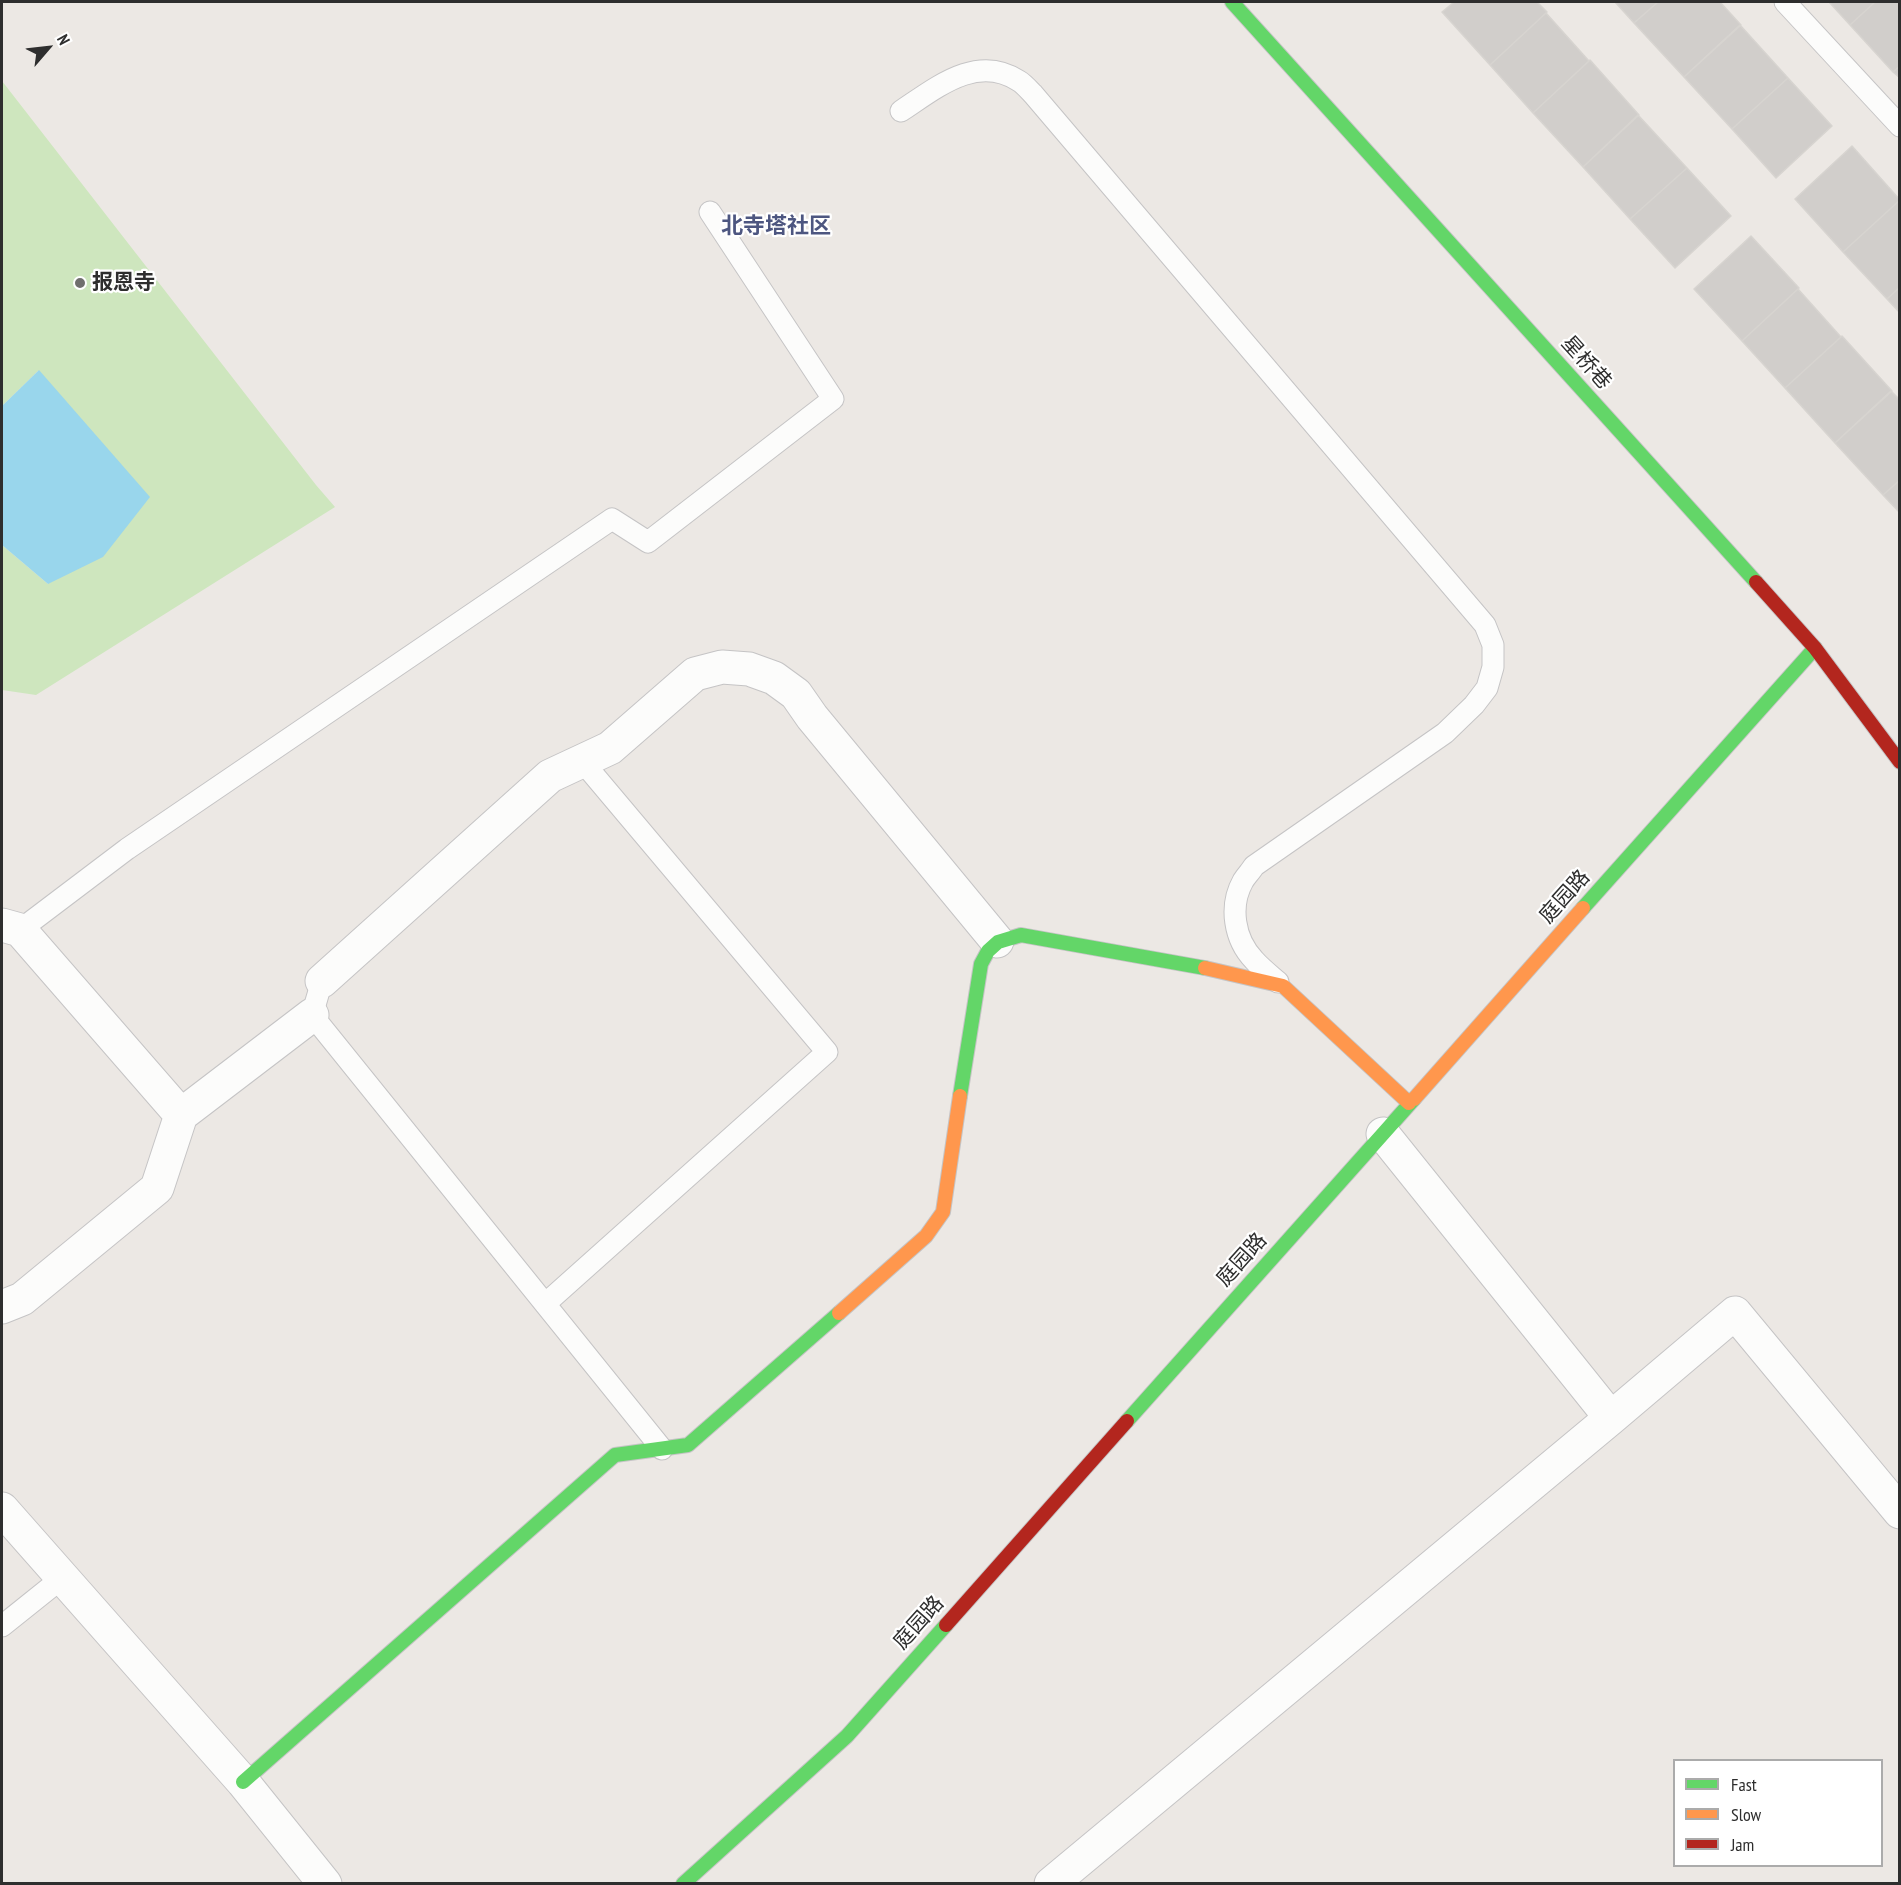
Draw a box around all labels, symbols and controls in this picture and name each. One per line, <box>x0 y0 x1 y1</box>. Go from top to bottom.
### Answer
north arrow <box>18 18 78 78</box>
text: N <box>53 31 75 48</box>
district label: 北寺塔社区 <box>721 214 831 240</box>
place label: 报恩寺 <box>92 270 155 296</box>
marker: 报恩寺 <box>73 276 87 290</box>
street label: 星桥巷 <box>1556 331 1616 395</box>
street label: 庭园路 <box>1535 865 1595 929</box>
street label: 庭园路 <box>1212 1228 1272 1292</box>
street label: 庭园路 <box>889 1591 949 1655</box>
legend <box>1673 1759 1883 1867</box>
text: Fast <box>1731 1773 1757 1796</box>
text: Slow <box>1731 1803 1761 1826</box>
text: Jam <box>1731 1833 1754 1856</box>

